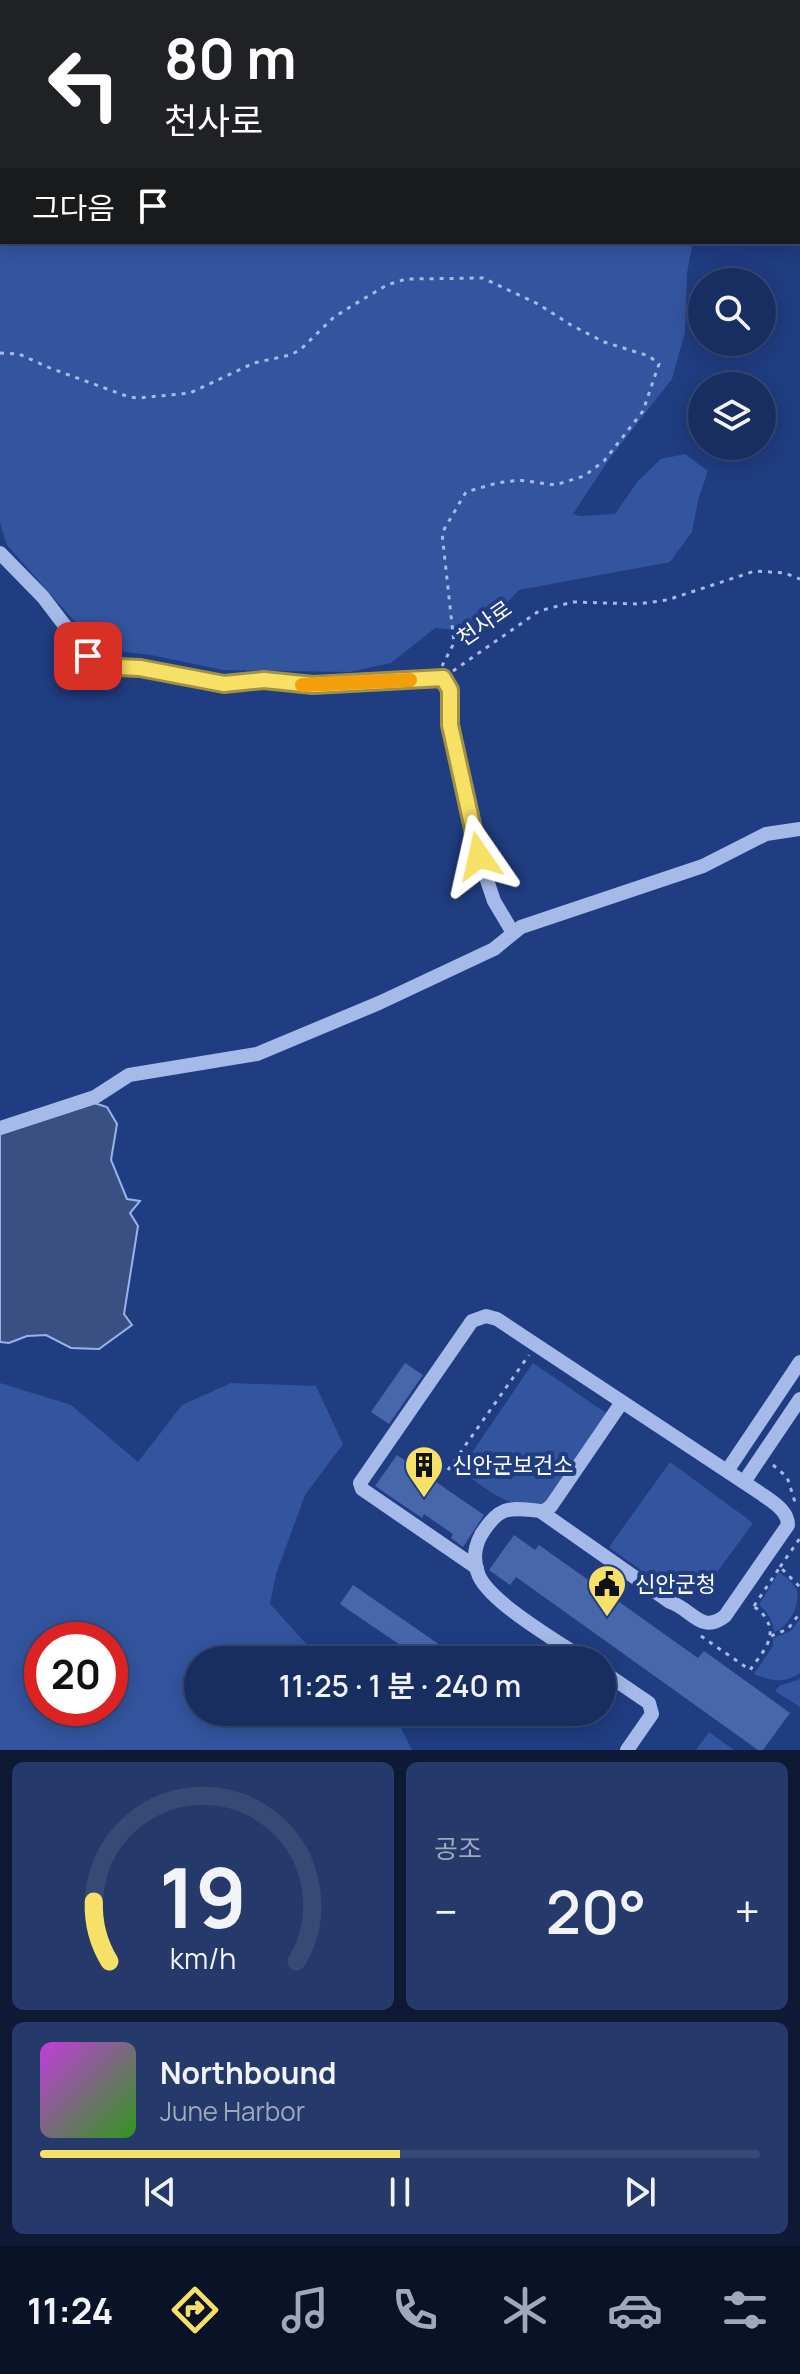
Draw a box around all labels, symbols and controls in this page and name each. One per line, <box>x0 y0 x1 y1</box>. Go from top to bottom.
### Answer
text: 80 m <box>164 19 297 96</box>
icon: left <box>32 32 136 136</box>
text: 천사로 <box>164 96 263 145</box>
icon: arrive <box>131 184 175 228</box>
text: 그다음 <box>32 187 115 228</box>
map controls <box>688 268 776 460</box>
button: search <box>688 268 776 356</box>
button: layers <box>688 372 776 460</box>
street label: 천사로 <box>451 593 517 653</box>
pin <box>54 622 122 690</box>
icon: arrive <box>66 634 110 678</box>
position arrow <box>437 814 521 898</box>
building icon: 신안군보건소 <box>403 1444 445 1499</box>
place label: 신안군보건소 <box>452 1450 573 1480</box>
public building icon: 신안군청 <box>586 1563 628 1618</box>
place label: 신안군청 <box>635 1569 716 1599</box>
speed limit sign: 20 <box>24 1622 128 1726</box>
text: 11:25 · 1 분 · 240 m <box>279 1665 521 1706</box>
text: 공조 <box>434 1830 482 1866</box>
text: 19 <box>159 1839 247 1953</box>
text: 20° <box>546 1870 647 1952</box>
text: − <box>434 1881 458 1941</box>
text: + <box>735 1881 760 1941</box>
text: km/h <box>170 1939 236 1978</box>
text: Northbound <box>160 2052 337 2093</box>
text: June Harbor <box>160 2093 305 2129</box>
icon: previous <box>138 2170 182 2214</box>
icon: pause <box>378 2170 422 2214</box>
icon: next <box>618 2170 662 2214</box>
icon: directions <box>167 2282 223 2338</box>
icon: music <box>277 2282 333 2338</box>
icon: phone <box>387 2282 443 2338</box>
icon: climate <box>497 2282 553 2338</box>
icon: car <box>607 2282 663 2338</box>
icon: filters <box>717 2282 773 2338</box>
text: 11:24 <box>27 2286 113 2335</box>

